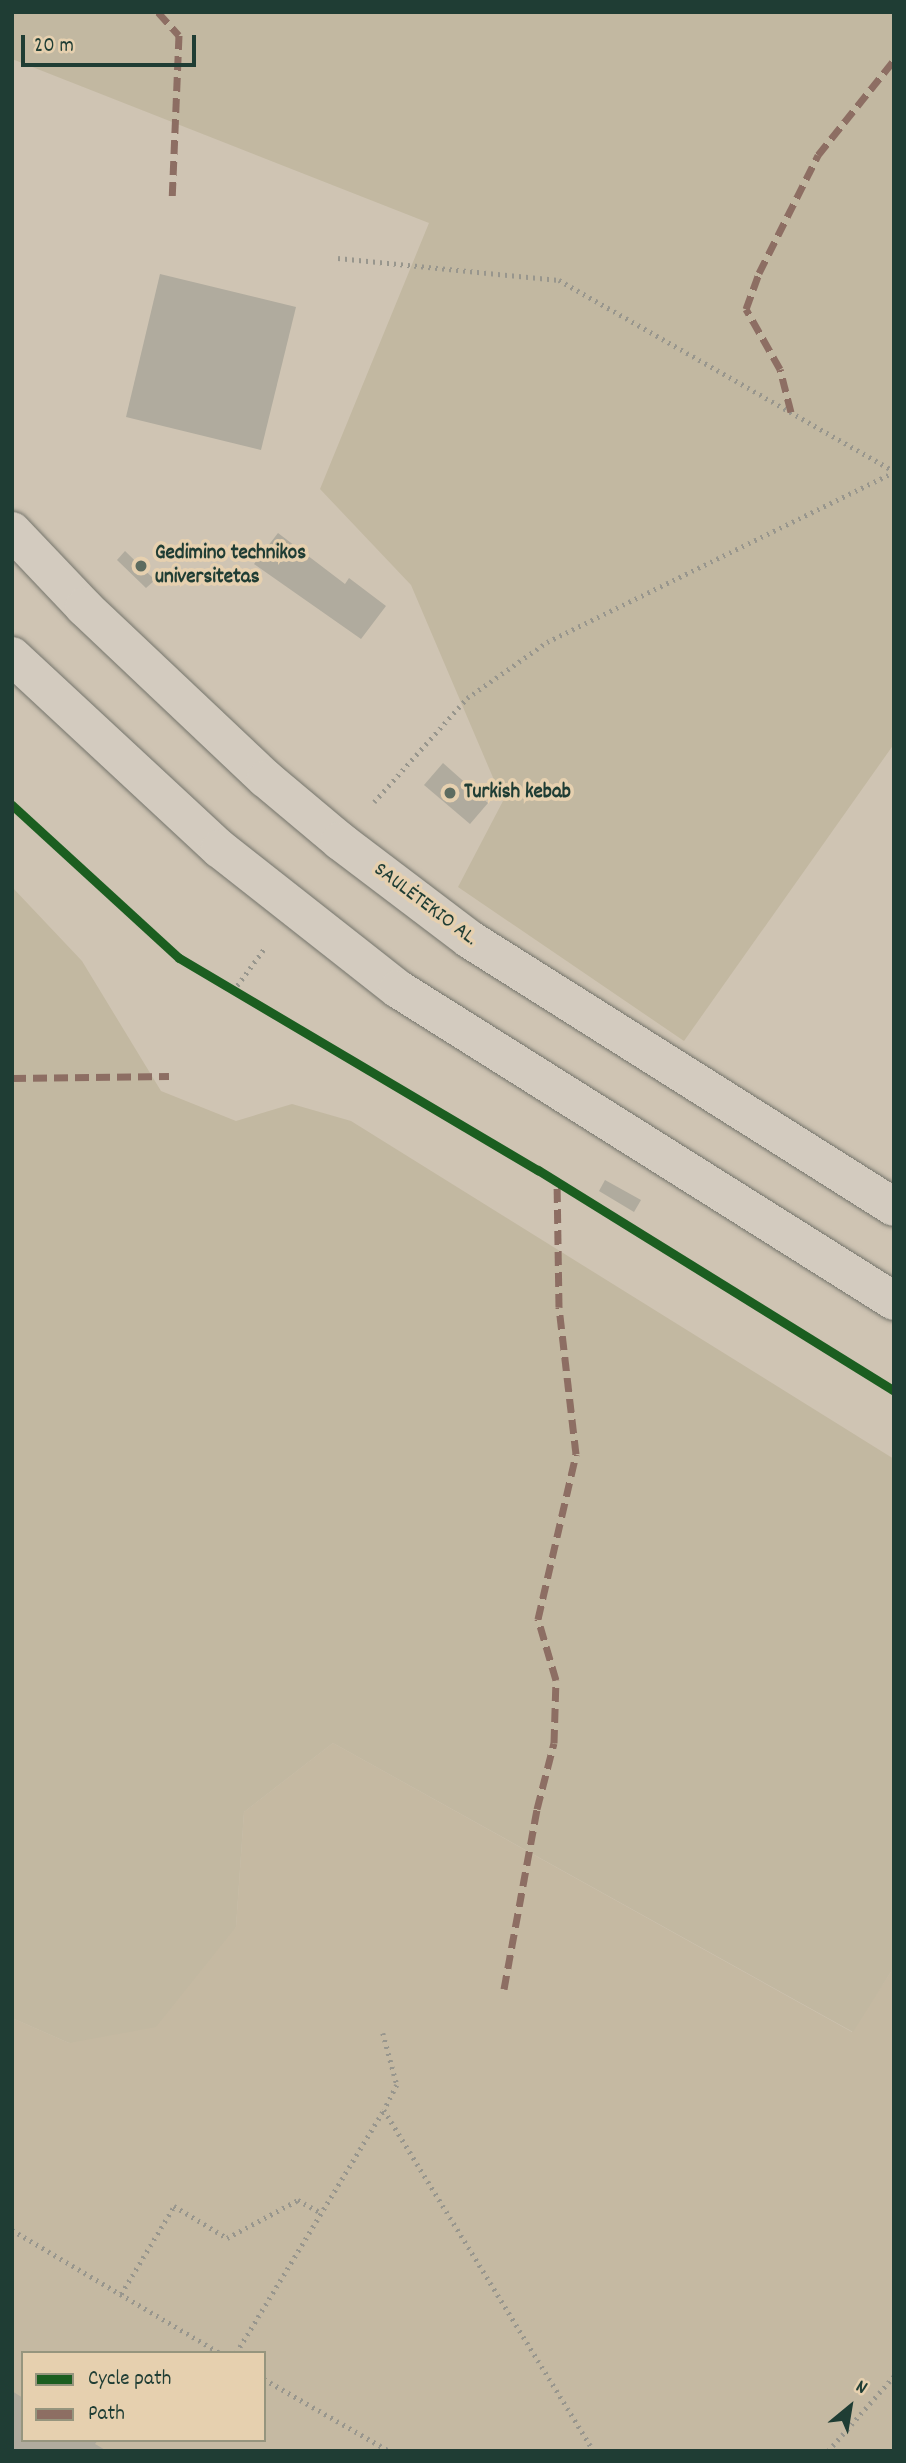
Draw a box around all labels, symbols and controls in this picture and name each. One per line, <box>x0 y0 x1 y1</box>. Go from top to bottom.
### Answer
scale bar <box>24 21 200 65</box>
text: 20 m <box>34 32 74 62</box>
place label: Gedimino technikos universitetas <box>155 541 306 591</box>
marker: Gedimino technikos universitetas <box>133 558 149 574</box>
place label: Turkish kebab <box>464 780 571 806</box>
marker: Turkish kebab <box>442 785 458 801</box>
street label: SAULĖTEKIO AL. <box>368 858 482 952</box>
legend <box>21 2351 266 2442</box>
text: Cycle path <box>88 2365 171 2395</box>
north arrow <box>815 2372 885 2442</box>
text: N <box>850 2374 872 2402</box>
text: Path <box>88 2400 125 2430</box>

